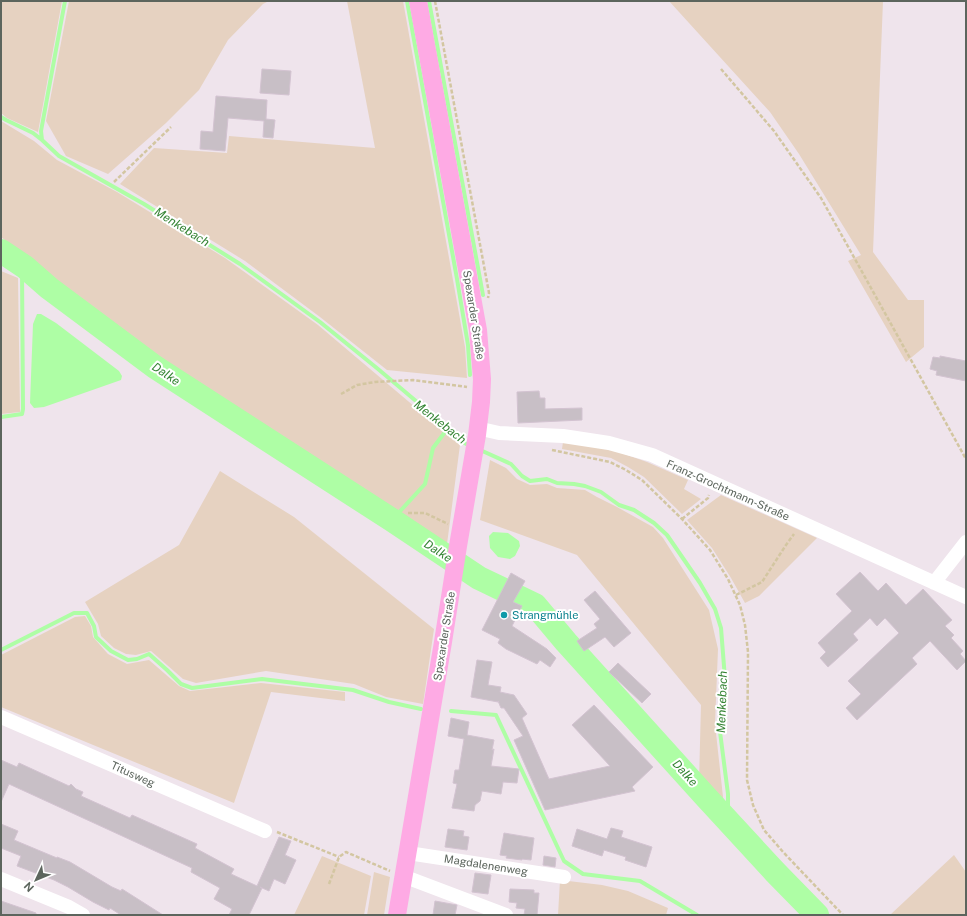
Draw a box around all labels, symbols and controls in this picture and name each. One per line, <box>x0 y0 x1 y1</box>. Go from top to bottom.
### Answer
water label: Menkebach <box>152 205 212 250</box>
street label: Spexarder Straße <box>461 270 487 360</box>
water label: Dalke <box>149 360 183 389</box>
water label: Menkebach <box>411 397 469 447</box>
street label: Franz-Grochtmann-Straße <box>665 457 791 523</box>
water label: Dalke <box>421 537 455 565</box>
street label: Spexarder Straße <box>431 591 457 681</box>
place label: Strangmühle <box>512 609 578 621</box>
marker: Strangmühle <box>499 610 509 620</box>
water label: Menkebach <box>714 670 730 733</box>
water label: Dalke <box>670 757 701 789</box>
street label: Titusweg <box>109 759 157 789</box>
street label: Magdalenenweg <box>443 852 529 878</box>
north arrow <box>16 860 56 900</box>
text: N <box>22 880 36 894</box>

